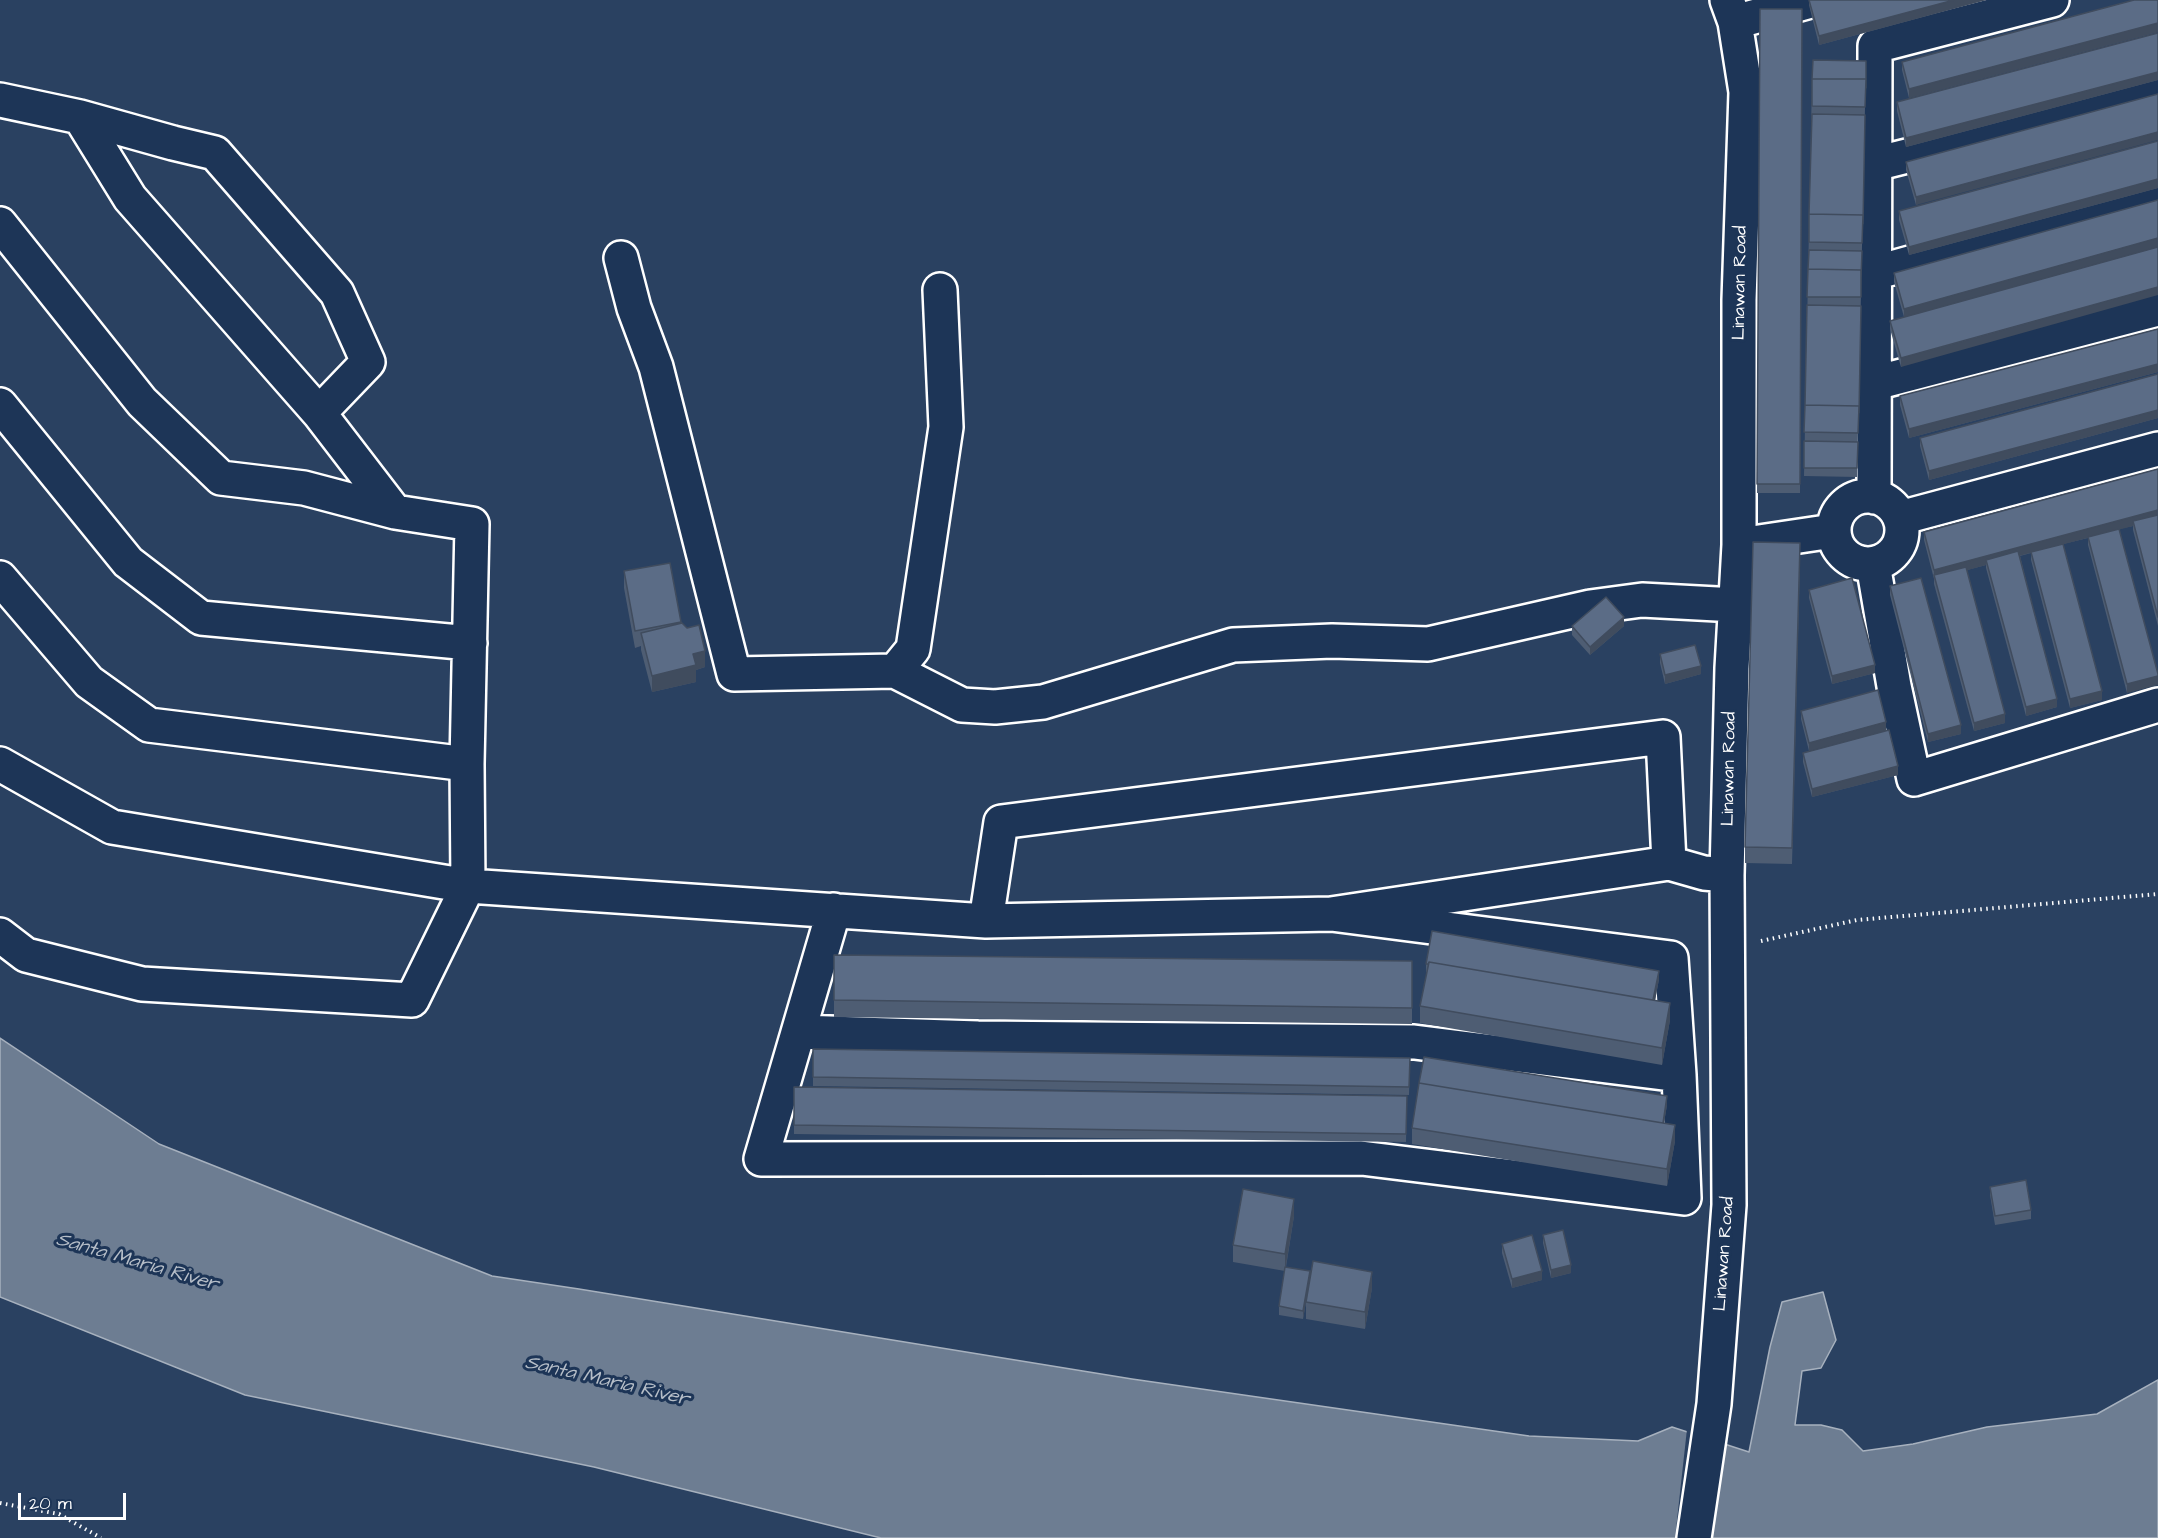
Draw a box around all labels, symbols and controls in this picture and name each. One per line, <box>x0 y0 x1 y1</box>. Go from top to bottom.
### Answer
street label: Linawan Road <box>1729 226 1753 340</box>
street label: Linawan Road <box>1718 712 1742 826</box>
street label: Linawan Road <box>1710 1196 1740 1312</box>
water label: Santa Maria River <box>53 1228 221 1298</box>
water label: Santa Maria River <box>523 1351 691 1413</box>
scale bar <box>21 1481 129 1519</box>
text: 20 m <box>29 1491 72 1516</box>

